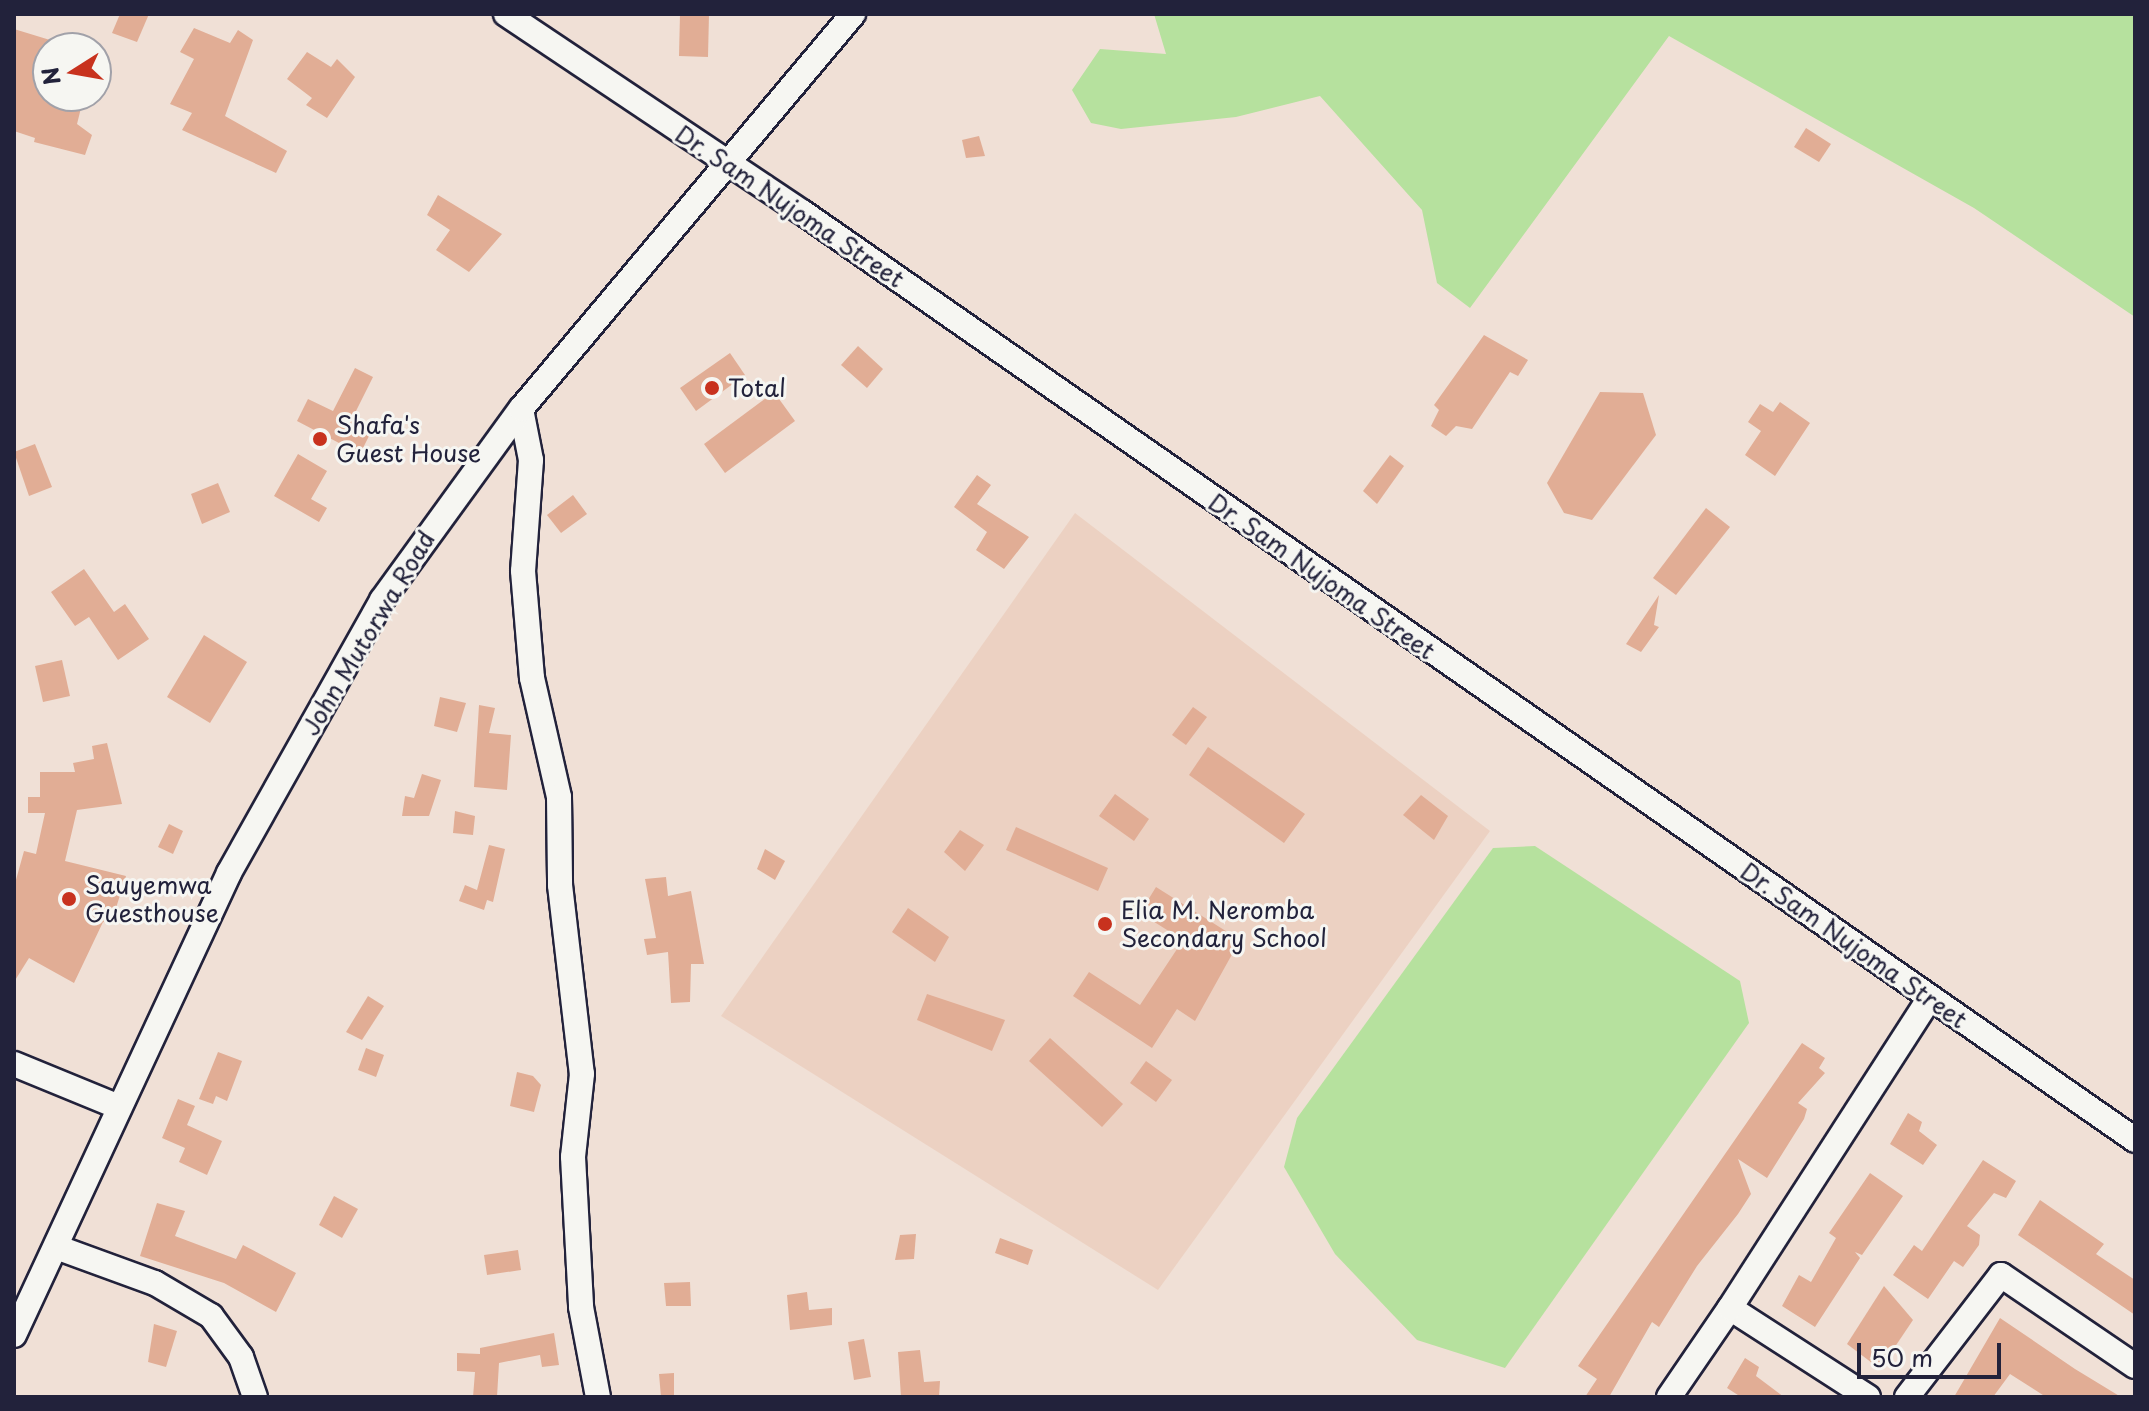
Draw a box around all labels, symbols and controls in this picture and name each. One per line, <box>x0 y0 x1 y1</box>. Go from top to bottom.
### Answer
north arrow <box>32 32 112 112</box>
text: N <box>32 65 68 88</box>
street label: Dr. Sam Nujoma Street <box>669 118 911 294</box>
place label: Total <box>728 374 786 402</box>
marker: Total <box>703 379 721 397</box>
place label: Shafa's Guest House <box>336 411 481 467</box>
marker: Shafa's Guest House <box>311 430 329 448</box>
street label: Dr. Sam Nujoma Street <box>1202 486 1442 666</box>
street label: John Mutorwa Road <box>296 526 440 740</box>
street label: Dr. Sam Nujoma Street <box>1734 855 1974 1035</box>
place label: Sauyemwa Guesthouse <box>85 871 219 927</box>
marker: Sauyemwa Guesthouse <box>60 890 78 908</box>
place label: Elia M. Neromba Secondary School <box>1121 896 1327 952</box>
marker: Elia M. Neromba Secondary School <box>1096 915 1114 933</box>
scale bar <box>1861 1327 2005 1377</box>
text: 50 m <box>1871 1339 1933 1375</box>

